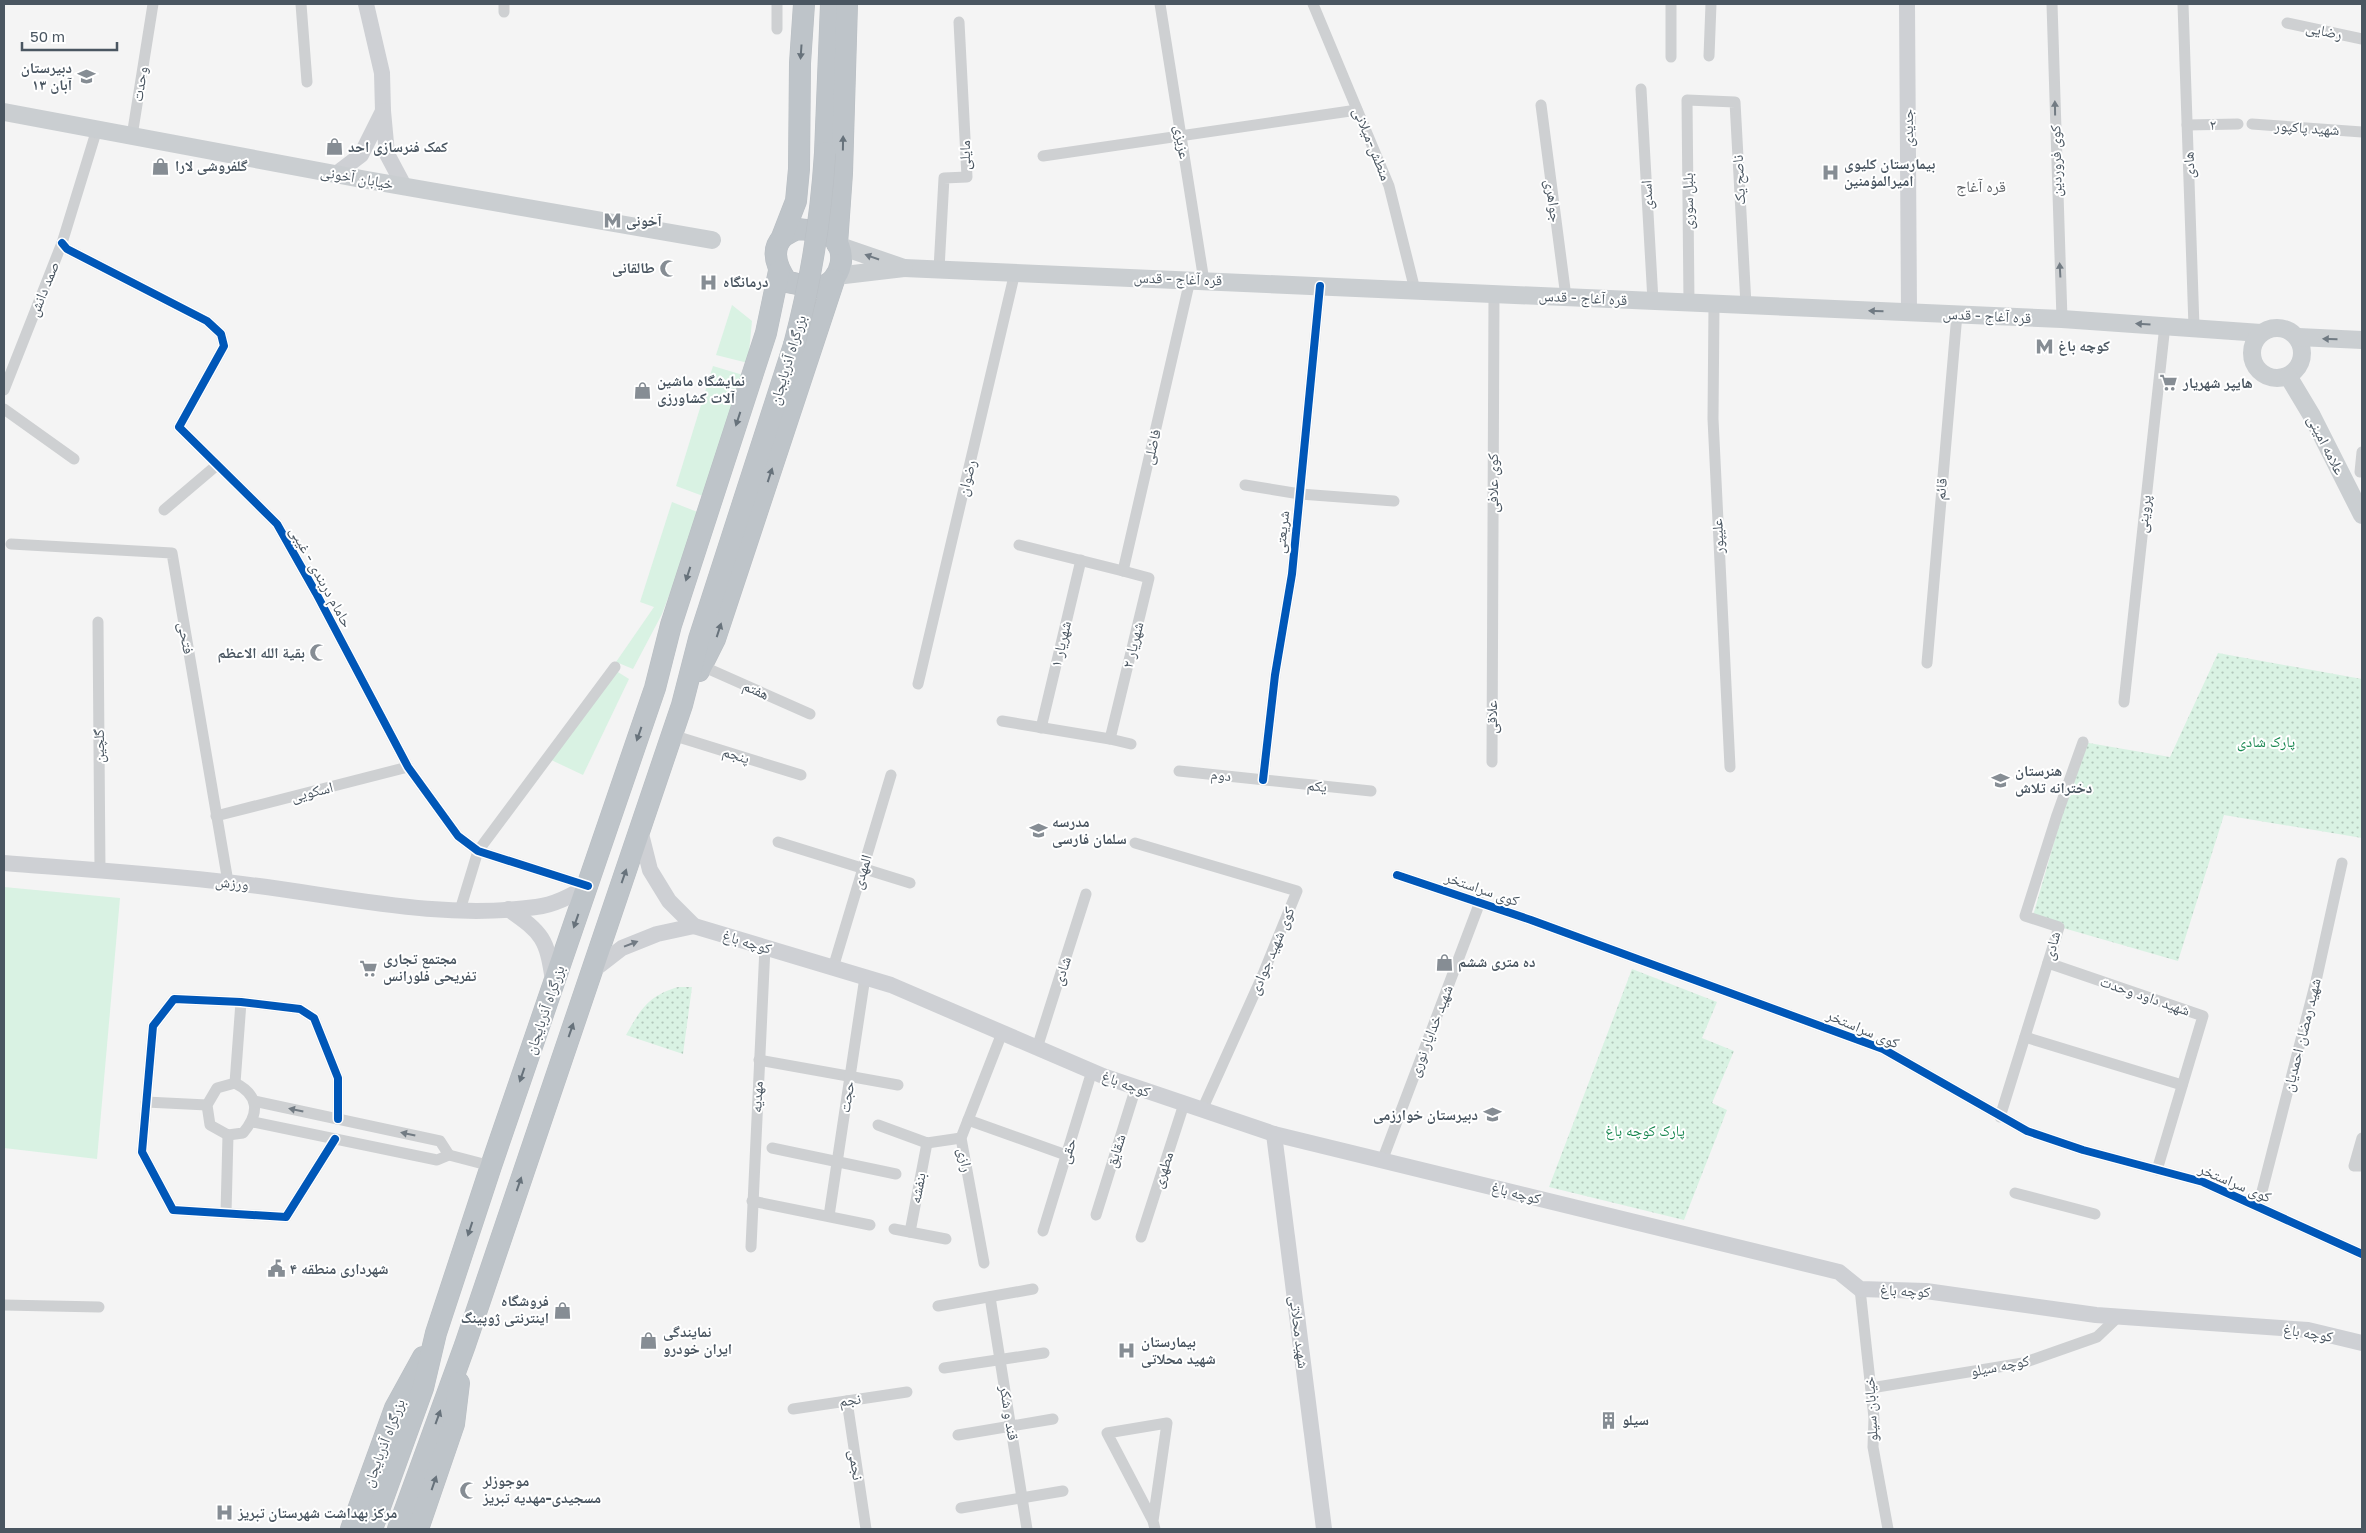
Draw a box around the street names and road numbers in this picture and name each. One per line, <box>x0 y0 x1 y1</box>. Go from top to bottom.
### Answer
street label: رضایی <box>2304 17 2344 45</box>
street label: وحدت <box>127 65 152 103</box>
street label: منطش-میلانی <box>1348 104 1396 184</box>
street label: جدیدی <box>1898 108 1918 147</box>
street label: ۲ <box>2209 115 2217 133</box>
street label: شهید پاکپور <box>2273 116 2340 139</box>
street label: عزیزی <box>1169 124 1195 161</box>
street label: کوی فروردین <box>2045 125 2067 197</box>
street label: مایلی <box>955 140 975 170</box>
street label: هادی <box>2179 151 2199 179</box>
street label: ناصح یک <box>1728 154 1750 206</box>
street label: خیابان آخونی <box>319 162 396 194</box>
street label: بلبل سوری <box>1678 173 1698 229</box>
street label: جواهری <box>1540 178 1566 224</box>
street label: اسدی <box>1636 180 1658 210</box>
street label: صمد دانش <box>24 258 64 320</box>
street label: قره آغاج - قدس <box>1133 267 1223 291</box>
street label: قره آغاج - قدس <box>1538 286 1628 310</box>
street label: قره آغاج - قدس <box>1942 304 2032 328</box>
street label: بزرگراه آذربایجان <box>765 313 811 407</box>
street label: علامه امینی <box>2302 412 2350 479</box>
street label: فاضلی <box>1138 427 1166 467</box>
street label: کوی علافی <box>1483 453 1503 513</box>
street label: رضوان <box>953 457 981 498</box>
street label: قائم <box>1930 477 1952 501</box>
street label: پروینی <box>2132 494 2156 534</box>
street label: شریعتی <box>1270 509 1294 554</box>
street label: علیپور <box>1707 518 1728 555</box>
street label: حامام دربندی - غیبی <box>285 523 357 632</box>
street label: شهریار ۱ <box>1046 619 1075 669</box>
street label: شهریار ۲ <box>1118 620 1147 670</box>
street label: فتحی <box>173 621 199 655</box>
street label: هفتم <box>740 675 772 705</box>
street label: علاقی <box>1482 700 1502 734</box>
street label: گلچین <box>89 729 109 763</box>
street label: پنجم <box>720 741 752 769</box>
street label: دوم <box>1210 764 1232 786</box>
street label: یکم <box>1306 775 1328 797</box>
street label: اسکویی <box>289 777 335 807</box>
street label: المهدی <box>847 852 877 892</box>
street label: کوی سراستخر <box>1441 867 1522 911</box>
street label: ورزش <box>214 871 250 895</box>
street label: کوی شهید جوادی <box>1244 904 1300 998</box>
street label: کوچه باغ <box>720 925 774 959</box>
street label: شادی <box>2039 929 2065 963</box>
street label: شادی <box>1048 954 1076 988</box>
street label: بزرگراه آذربایجان <box>520 963 570 1057</box>
street label: شهید داود وحدت <box>2098 971 2193 1020</box>
street label: شهید رمضان احمدیان <box>2278 976 2326 1094</box>
street label: شهید خدایار نوری <box>1404 982 1458 1080</box>
street label: کوی سراستخر <box>1823 1004 1902 1053</box>
street label: کوچه باغ <box>1099 1066 1153 1102</box>
street label: حجت <box>835 1079 858 1114</box>
street label: مهدیه <box>746 1081 767 1113</box>
street label: شقایق <box>1101 1132 1131 1170</box>
street label: حقی <box>1055 1135 1081 1166</box>
street label: رازی <box>953 1146 977 1174</box>
street label: مطهری <box>1148 1149 1178 1191</box>
street label: کوی سراستخر <box>2195 1158 2274 1207</box>
street label: بنفشه <box>905 1171 929 1205</box>
street label: کوچه باغ <box>1489 1177 1543 1209</box>
street label: کوچه باغ <box>1879 1280 1931 1302</box>
street label: شهید محلاتی <box>1285 1294 1313 1370</box>
street label: کوچه باغ <box>2282 1319 2334 1347</box>
street label: کوچه سیلو <box>1969 1351 2031 1380</box>
street label: خیابان سیلو <box>1859 1375 1883 1442</box>
street label: قند و شکر <box>996 1383 1023 1442</box>
street label: نجم <box>838 1389 862 1411</box>
street label: بزرگراه آذربایجان <box>358 1396 410 1490</box>
street label: نجمی <box>844 1448 868 1482</box>

